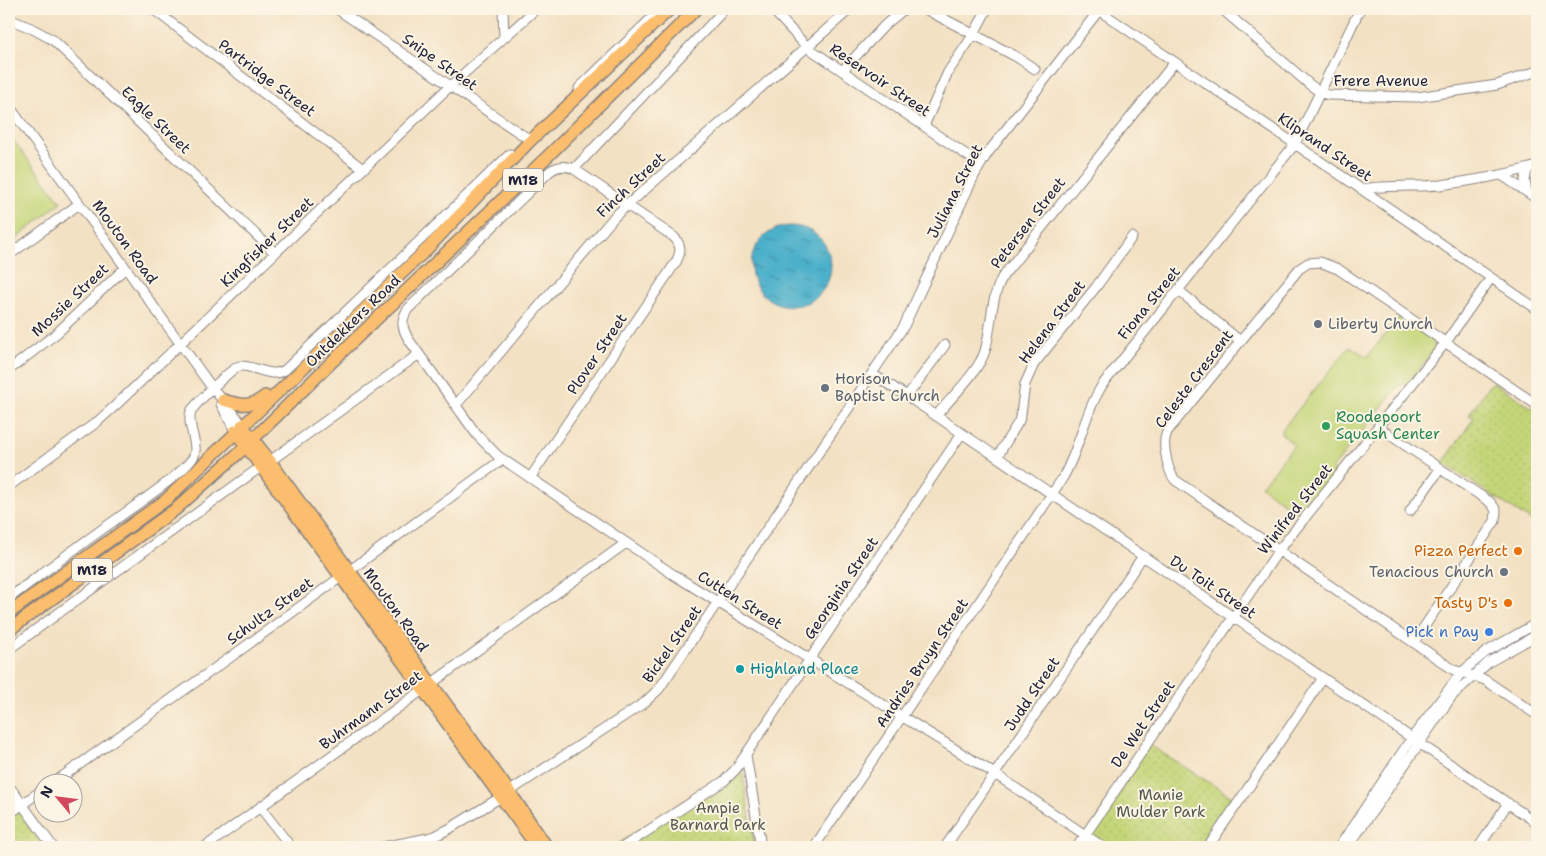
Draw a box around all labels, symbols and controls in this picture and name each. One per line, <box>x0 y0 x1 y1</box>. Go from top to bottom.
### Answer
street label: Snipe Street <box>398 29 482 95</box>
street label: Partridge Street <box>214 35 320 121</box>
street label: Reservoir Street <box>826 39 934 121</box>
street label: Frere Avenue <box>1334 71 1428 91</box>
street label: Eagle Street <box>117 82 195 158</box>
street label: Kliprand Street <box>1274 108 1376 186</box>
street label: Juliana Street <box>923 141 987 241</box>
street label: Finch Street <box>592 148 670 222</box>
road number: M18 <box>503 168 543 192</box>
street label: Petersen Street <box>986 173 1070 273</box>
street label: Kingfisher Street <box>216 192 318 292</box>
street label: Mouton Road <box>88 196 162 288</box>
street label: Mossie Street <box>27 259 113 341</box>
street label: Fiona Street <box>1113 262 1185 344</box>
street label: Ontdekkers Road <box>301 270 405 372</box>
street label: Helena Street <box>1014 276 1090 368</box>
street label: Plover Street <box>562 309 632 399</box>
place label: Liberty Church <box>1328 314 1433 334</box>
marker: Liberty Church <box>1312 318 1324 330</box>
street label: Celeste Crescent <box>1150 326 1238 432</box>
place label: Horison Baptist Church <box>835 369 940 406</box>
marker: Horison Baptist Church <box>819 382 831 394</box>
place label: Roodepoort Squash Center <box>1336 407 1440 444</box>
marker: Roodepoort Squash Center <box>1320 420 1332 432</box>
street label: Winifred Street <box>1253 459 1337 559</box>
street label: Georginia Street <box>799 533 883 643</box>
place label: Pizza Perfect <box>1414 541 1508 561</box>
marker: Pizza Perfect <box>1512 545 1524 557</box>
street label: Du Toit Street <box>1166 551 1260 623</box>
road number: M18 <box>72 558 112 582</box>
place label: Tenacious Church <box>1369 562 1494 582</box>
street label: Mouton Road <box>359 564 433 656</box>
street label: Cutten Street <box>694 566 786 634</box>
marker: Tenacious Church <box>1498 566 1510 578</box>
street label: Schultz Street <box>223 573 317 649</box>
place label: Tasty D's <box>1434 593 1498 613</box>
street label: Andries Bruyn Street <box>871 595 973 731</box>
marker: Tasty D's <box>1502 597 1514 609</box>
street label: Bickel Street <box>638 601 706 687</box>
place label: Pick n Pay <box>1405 622 1479 642</box>
marker: Pick n Pay <box>1483 626 1495 638</box>
street label: Judd Street <box>1000 653 1064 735</box>
place label: Highland Place <box>750 659 859 679</box>
marker: Highland Place <box>734 663 746 675</box>
street label: Buhrmann Street <box>315 666 427 754</box>
street label: De Wet Street <box>1106 676 1180 772</box>
north arrow <box>32 774 82 824</box>
text: N <box>36 782 57 801</box>
park label: Manie Mulder Park <box>1116 785 1206 822</box>
park label: Ampie Barnard Park <box>670 798 766 835</box>

